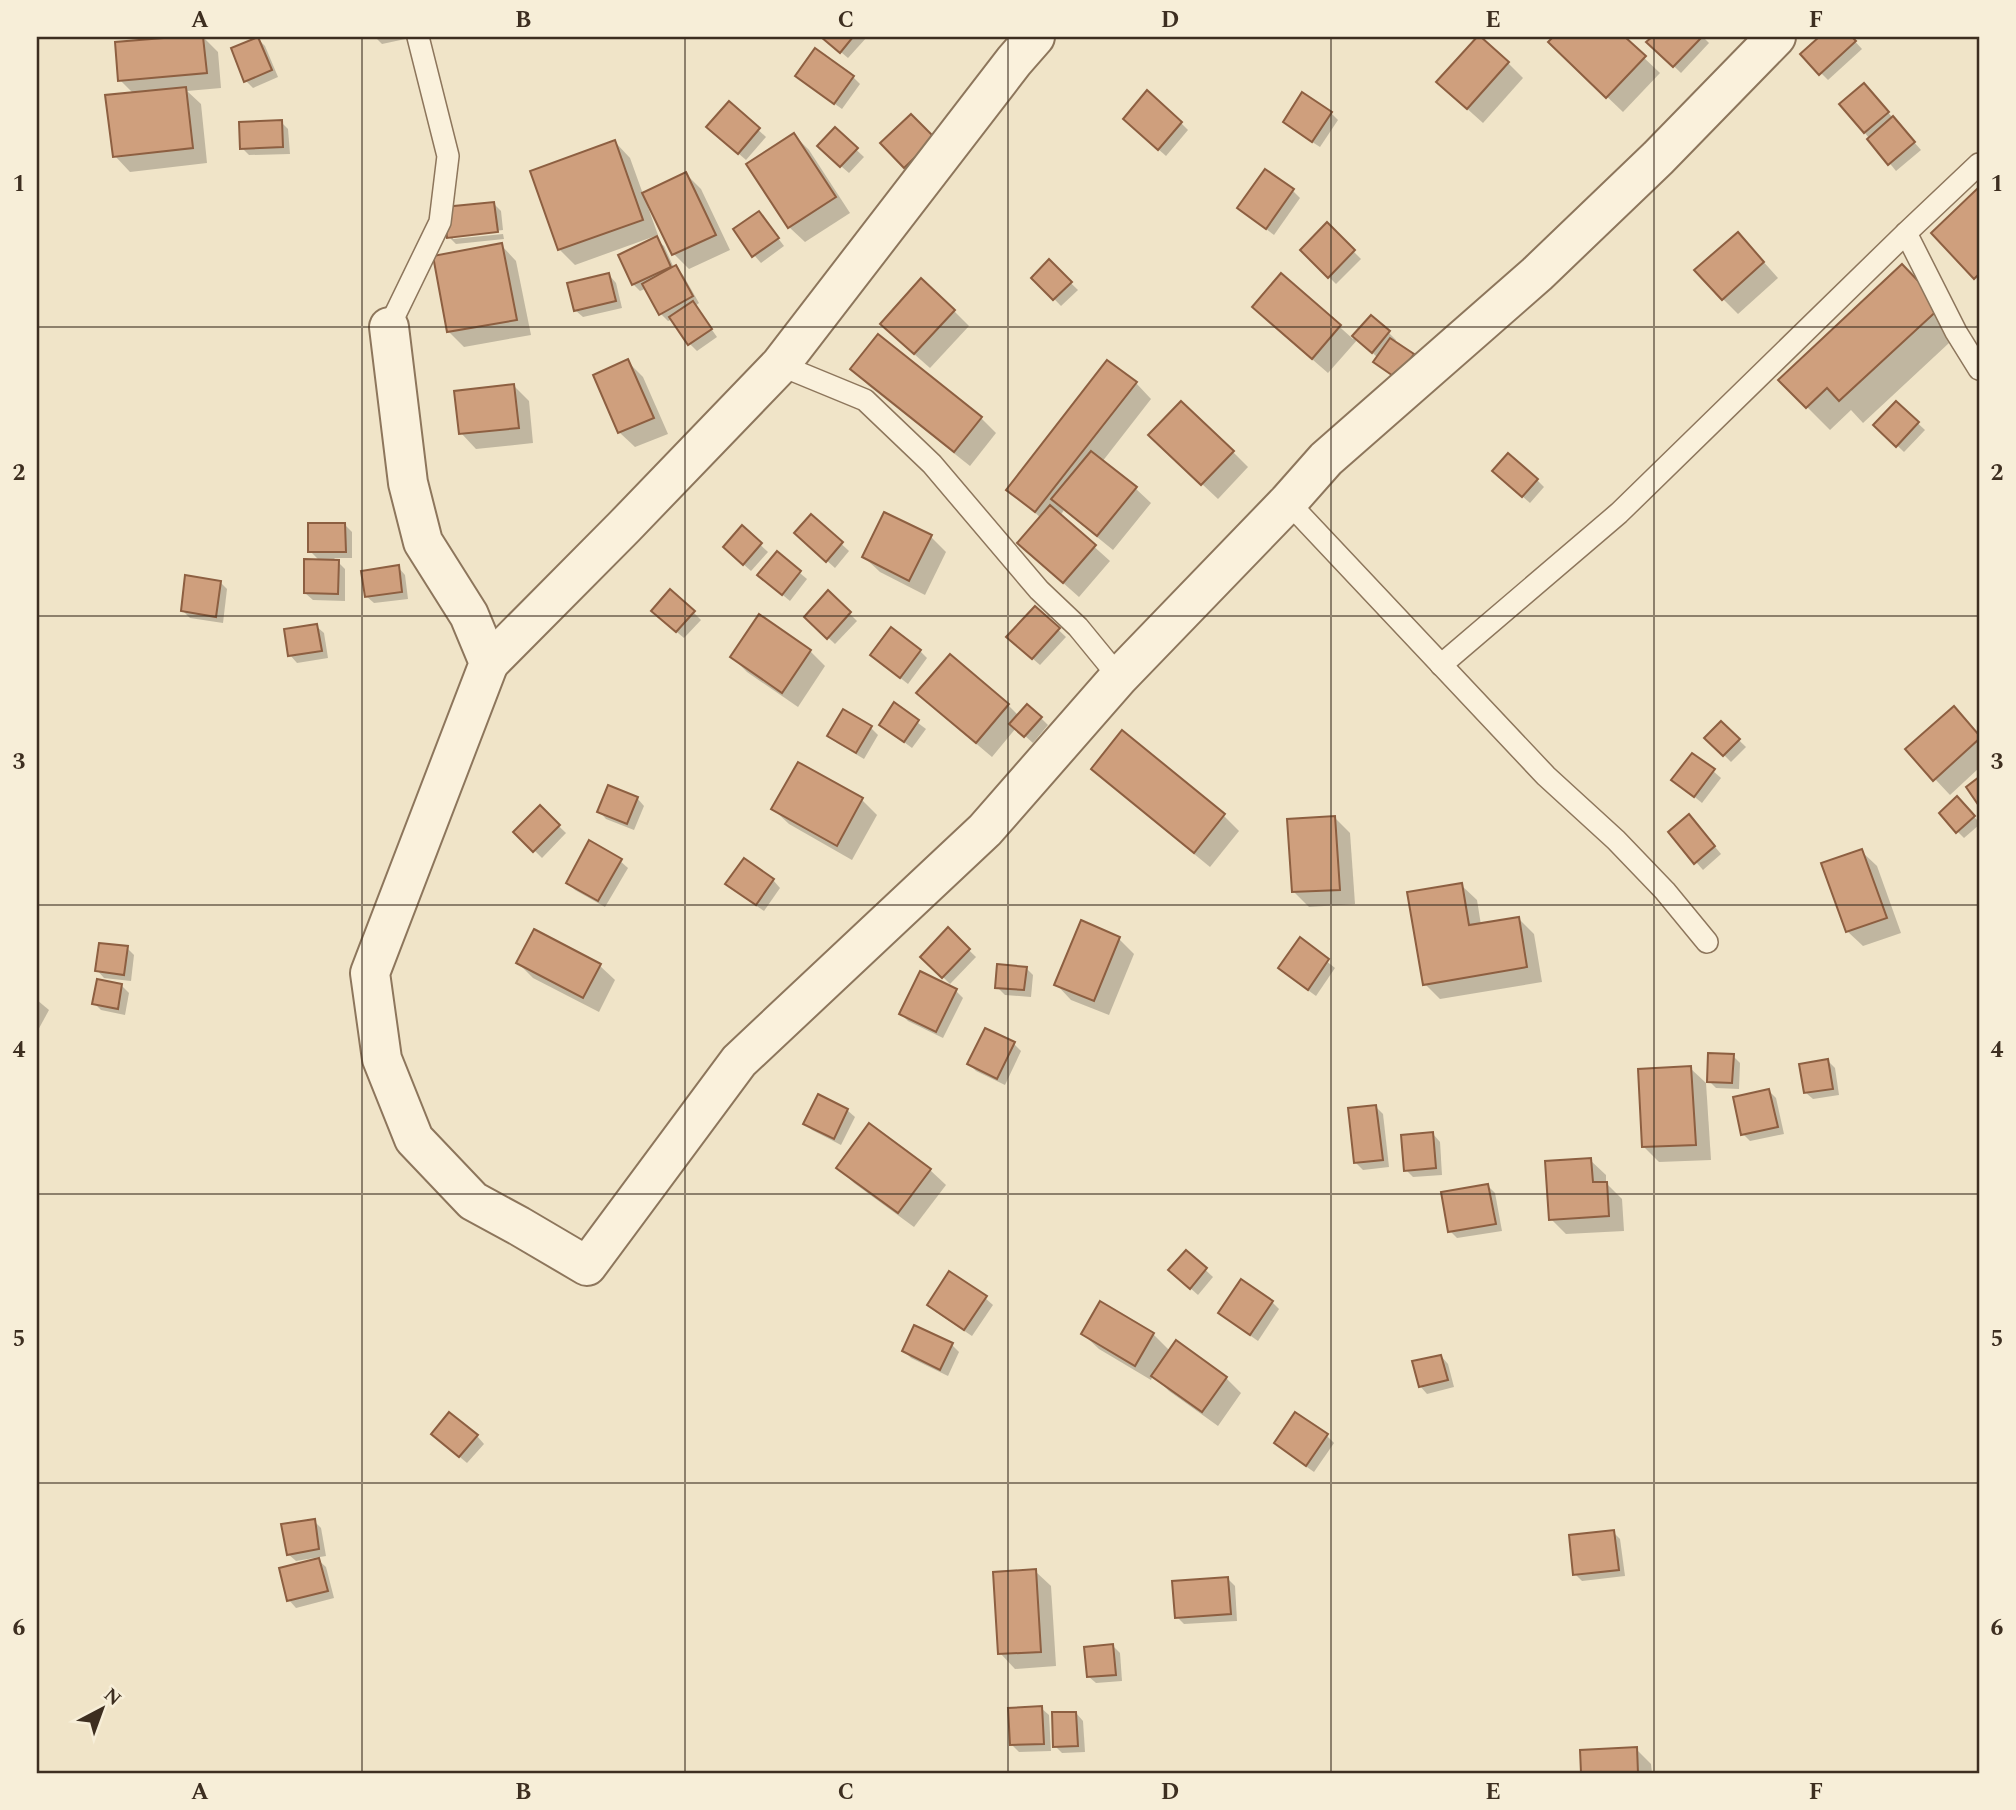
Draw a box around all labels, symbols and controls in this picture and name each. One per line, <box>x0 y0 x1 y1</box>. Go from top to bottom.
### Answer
text: A <box>191 3 209 38</box>
text: B <box>515 3 531 38</box>
text: C <box>838 3 854 38</box>
text: D <box>1161 3 1179 38</box>
text: E <box>1485 3 1501 38</box>
text: F <box>1809 3 1823 38</box>
text: 1 <box>13 167 25 202</box>
text: 1 <box>1991 167 2003 202</box>
text: 2 <box>13 456 26 491</box>
text: 2 <box>1991 456 2004 491</box>
text: 3 <box>13 745 26 780</box>
text: 3 <box>1991 745 2004 780</box>
text: 4 <box>13 1033 26 1068</box>
text: 4 <box>1991 1033 2004 1068</box>
text: 5 <box>13 1322 25 1357</box>
text: 5 <box>1991 1322 2003 1357</box>
text: 6 <box>13 1611 26 1646</box>
text: 6 <box>1991 1611 2004 1646</box>
north arrow <box>66 1674 136 1744</box>
text: N <box>97 1681 128 1713</box>
text: A <box>191 1775 209 1810</box>
text: B <box>515 1775 531 1810</box>
text: C <box>838 1775 854 1810</box>
text: D <box>1161 1775 1179 1810</box>
text: E <box>1485 1775 1501 1810</box>
text: F <box>1809 1775 1823 1810</box>

